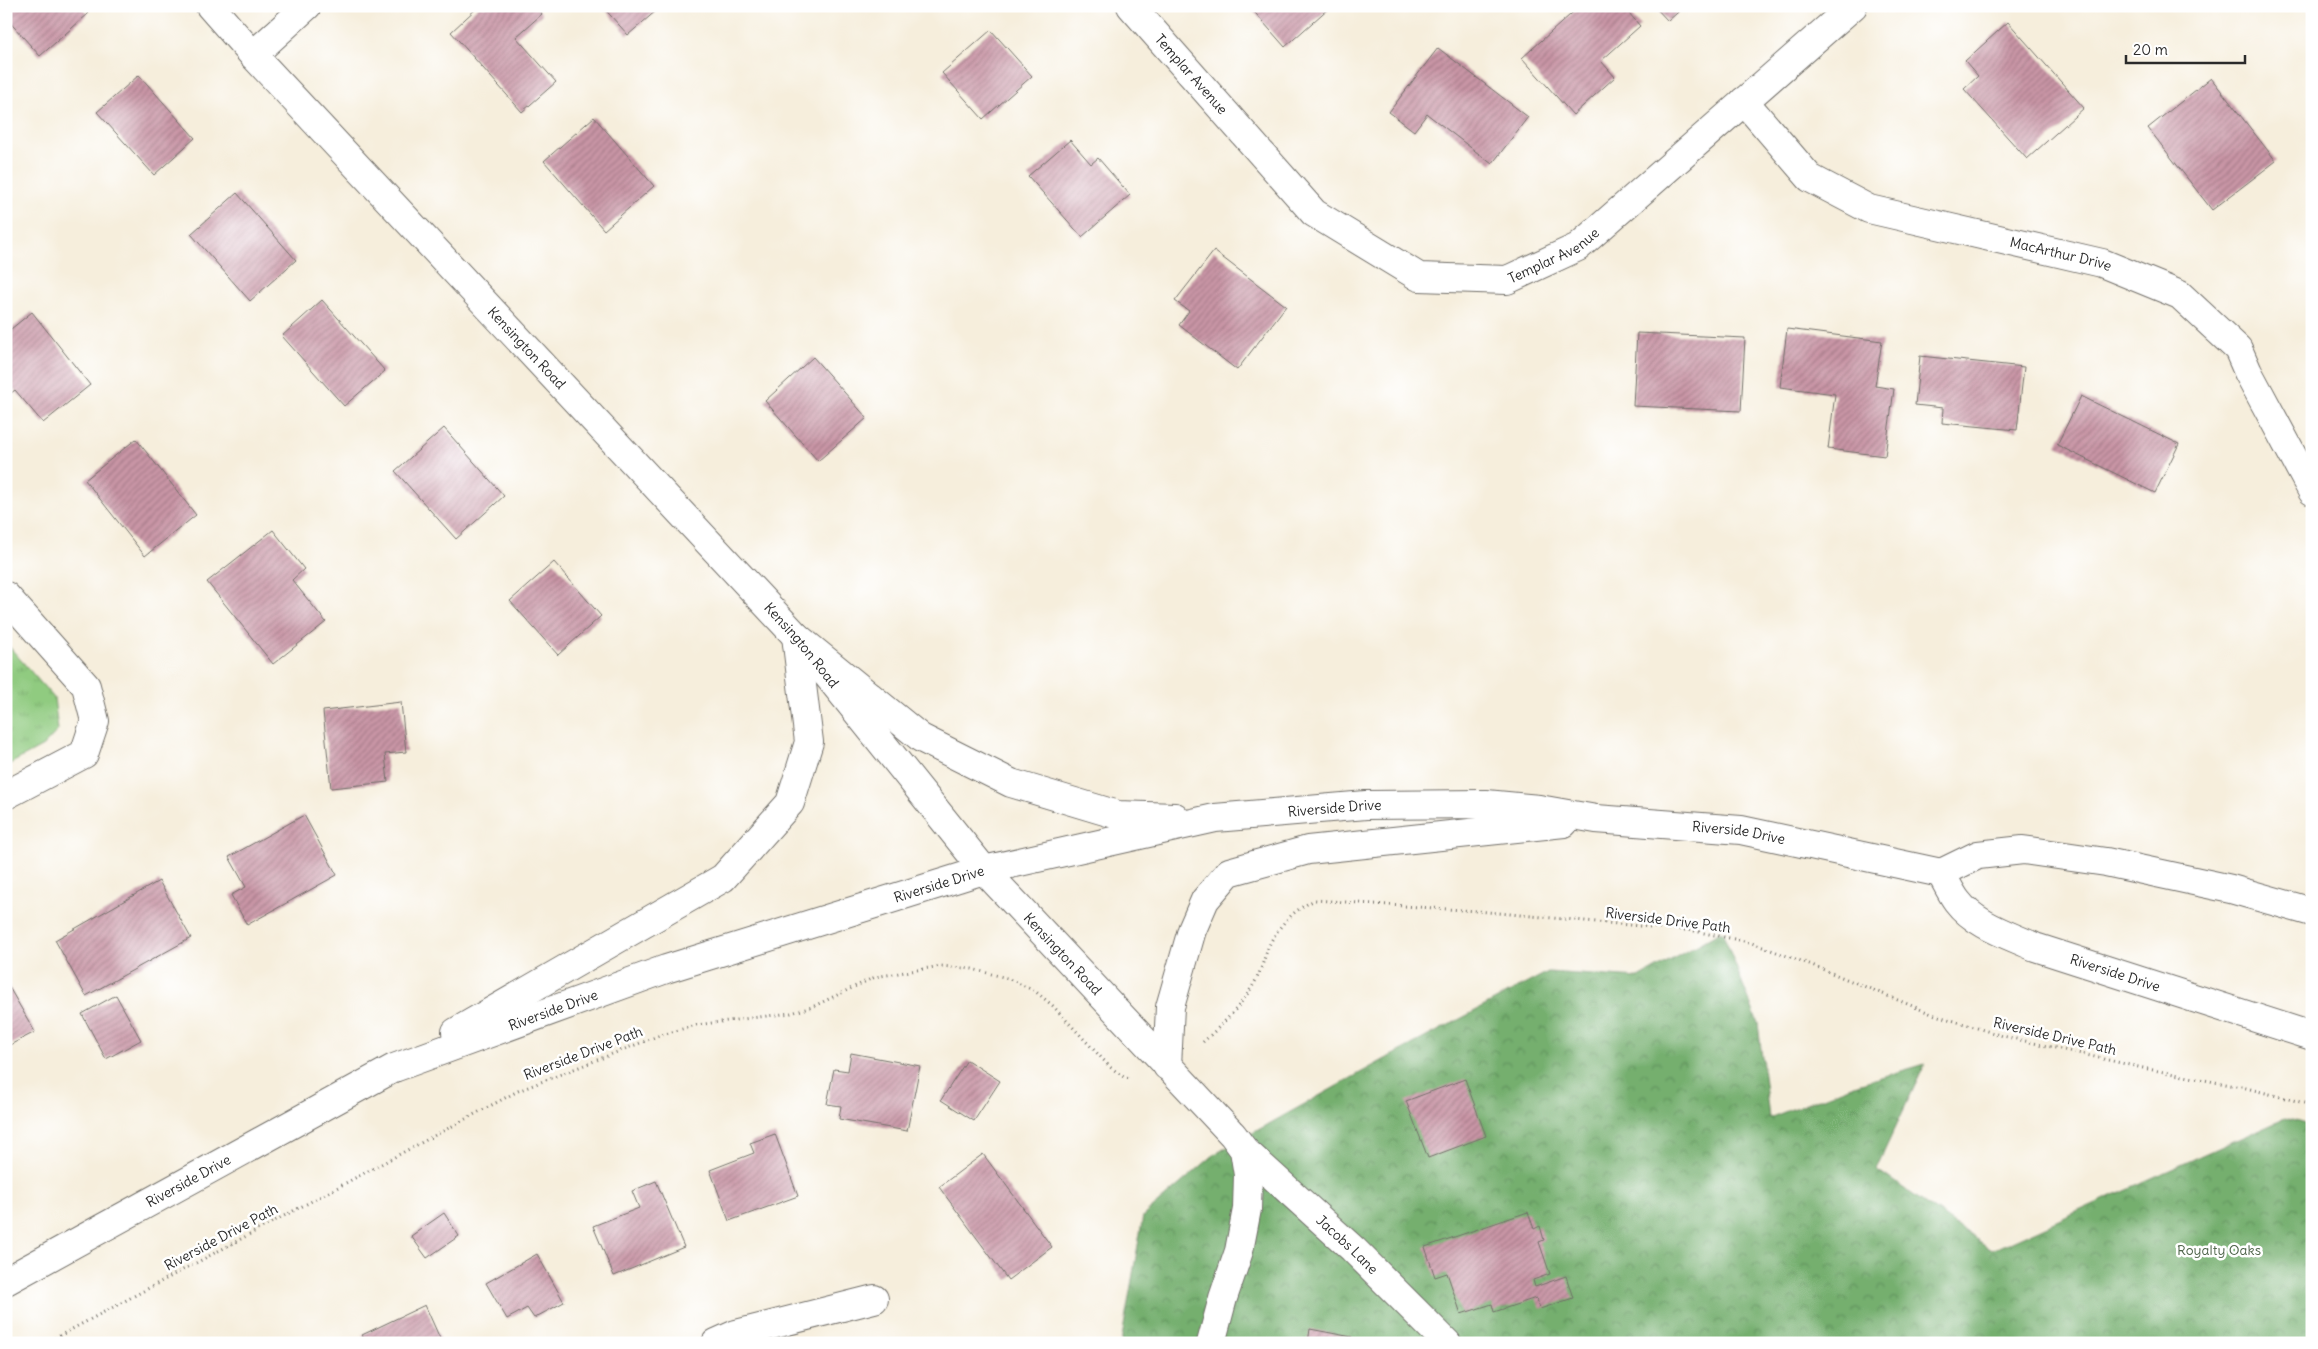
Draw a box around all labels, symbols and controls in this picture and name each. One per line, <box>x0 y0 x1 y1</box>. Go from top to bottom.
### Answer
street label: Templar Avenue <box>1151 30 1232 118</box>
scale bar <box>2126 32 2244 64</box>
text: 20 m <box>2133 40 2168 59</box>
street label: Templar Avenue <box>1505 224 1603 287</box>
street label: MacArthur Drive <box>2008 233 2115 275</box>
street label: Kensington Road <box>484 303 570 393</box>
street label: Kensington Road <box>760 599 843 691</box>
street label: Riverside Drive <box>1287 796 1382 821</box>
street label: Riverside Drive <box>1692 817 1787 848</box>
street label: Riverside Drive <box>892 861 986 907</box>
street label: Riverside Drive Path <box>1604 903 1732 937</box>
street label: Kensington Road <box>1020 909 1106 999</box>
street label: Riverside Drive <box>2068 950 2163 996</box>
street label: Riverside Drive <box>506 986 600 1035</box>
street label: Riverside Drive Path <box>1992 1013 2118 1059</box>
street label: Riverside Drive Path <box>521 1022 645 1084</box>
street label: Riverside Drive <box>143 1150 234 1211</box>
street label: Riverside Drive Path <box>161 1199 281 1275</box>
street label: Jacobs Lane <box>1313 1211 1382 1278</box>
park label: Royalty Oaks <box>2177 1241 2261 1259</box>

